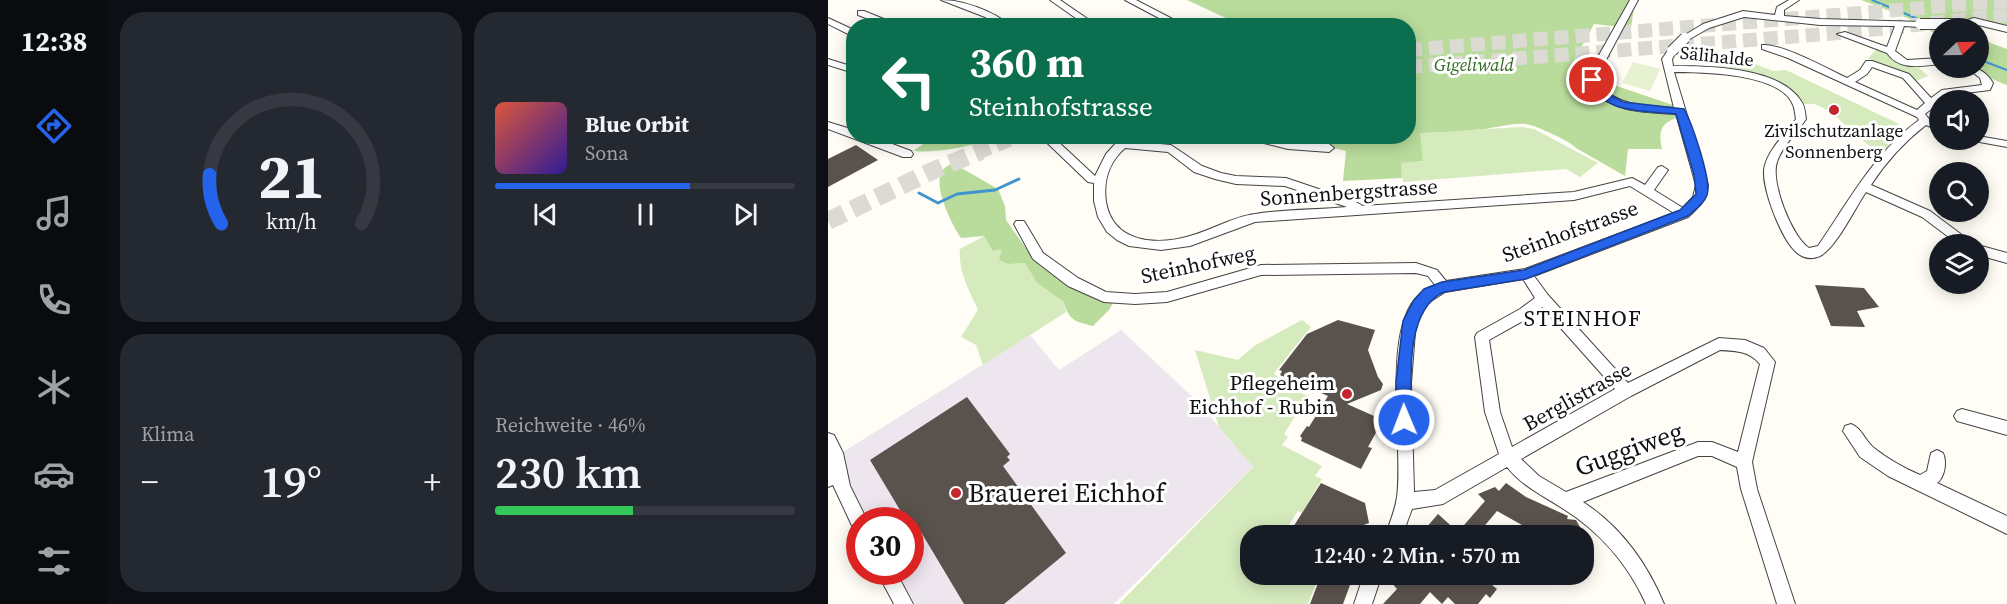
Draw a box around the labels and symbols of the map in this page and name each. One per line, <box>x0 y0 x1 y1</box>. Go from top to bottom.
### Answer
north arrow <box>1929 18 1989 78</box>
street label: Sälihalde <box>1679 40 1755 72</box>
park label: Gigeliwald <box>1434 52 1515 77</box>
pin <box>1566 54 1617 105</box>
marker: Zivilschutzanlage Sonnenberg <box>1827 103 1841 117</box>
place label: Zivilschutzanlage Sonnenberg <box>1765 118 1903 164</box>
street label: Sonnenbergstrasse <box>1259 171 1439 213</box>
street label: Steinhofstrasse <box>1498 193 1642 269</box>
street label: Steinhofweg <box>1138 238 1258 290</box>
district label: STEINHOF <box>1524 303 1642 333</box>
street label: Berglistrasse <box>1517 354 1637 438</box>
place label: Pflegeheim Eichhof - Rubin <box>1189 368 1335 421</box>
marker: Pflegeheim Eichhof - Rubin <box>1340 387 1354 401</box>
position arrow <box>1372 388 1436 452</box>
street label: Guggiweg <box>1570 413 1688 485</box>
place label: Brauerei Eichhof <box>968 475 1168 511</box>
marker: Brauerei Eichhof <box>949 486 963 500</box>
speed limit sign: 30 <box>846 507 924 585</box>

